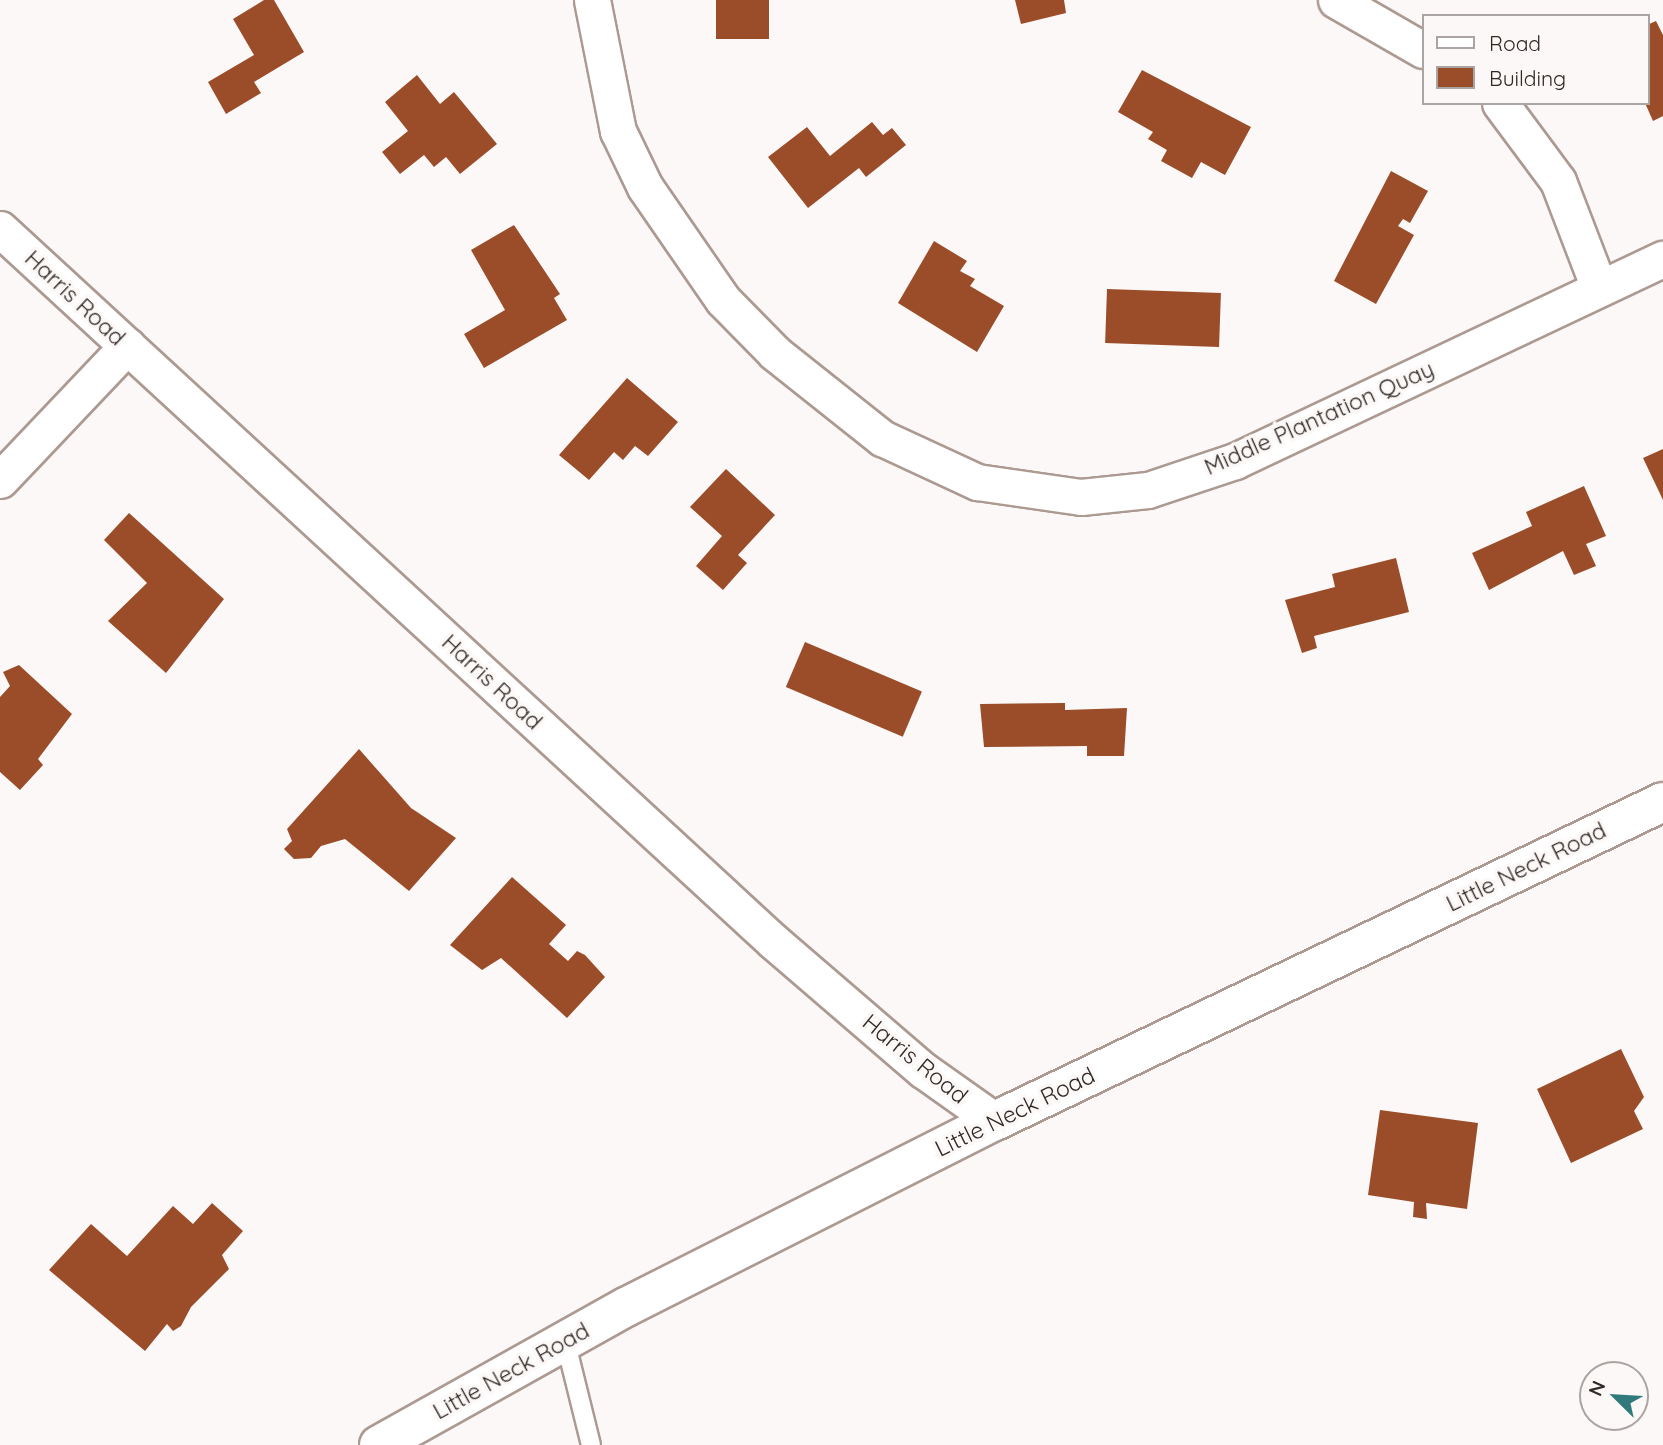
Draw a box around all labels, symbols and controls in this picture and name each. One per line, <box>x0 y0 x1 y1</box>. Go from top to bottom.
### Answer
legend <box>1422 14 1649 105</box>
text: Road <box>1489 30 1541 56</box>
text: Building <box>1489 65 1566 91</box>
street label: Harris Road <box>19 245 131 351</box>
street label: Middle Plantation Quay <box>1200 355 1438 481</box>
street label: Harris Road <box>436 629 548 735</box>
street label: Little Neck Road <box>1442 816 1610 918</box>
street label: Harris Road <box>857 1008 973 1110</box>
street label: Little Neck Road <box>931 1061 1099 1163</box>
street label: Little Neck Road <box>428 1317 594 1425</box>
north arrow <box>1579 1361 1649 1431</box>
text: N <box>1583 1377 1610 1400</box>

